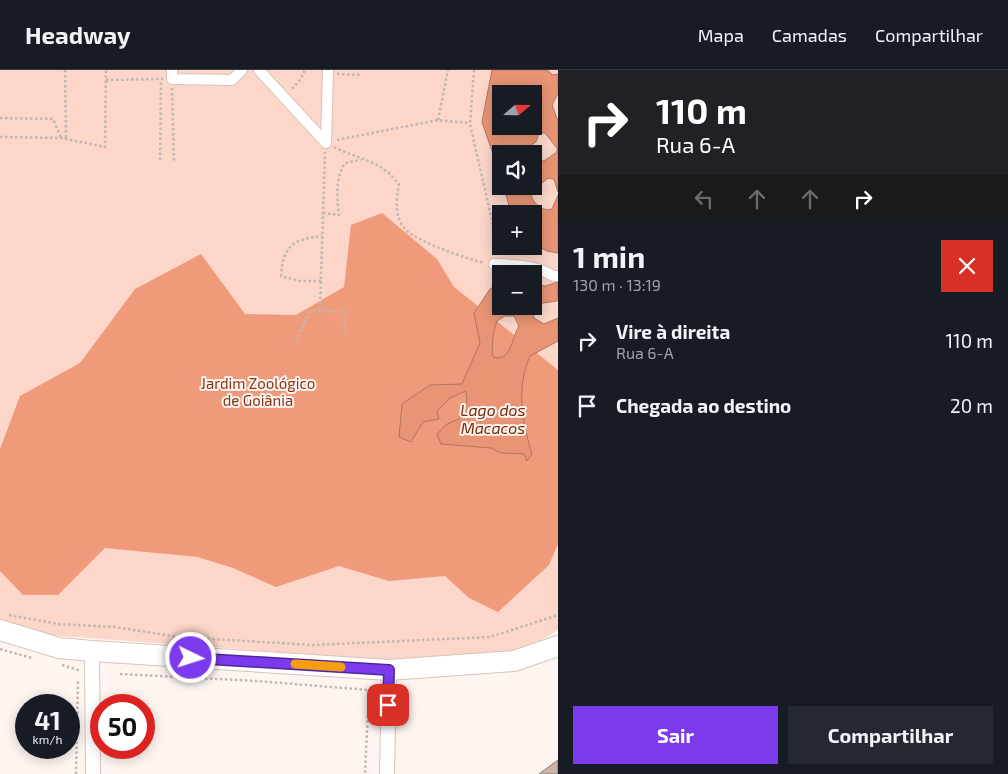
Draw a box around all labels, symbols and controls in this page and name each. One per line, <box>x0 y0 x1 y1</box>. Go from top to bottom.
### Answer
text: Headway <box>25 20 131 49</box>
text: Mapa <box>698 24 744 46</box>
text: Camadas <box>772 24 847 46</box>
text: Compartilhar <box>875 24 983 46</box>
north arrow <box>492 85 542 135</box>
map controls <box>492 85 542 315</box>
text: 110 m <box>656 89 747 131</box>
icon: right <box>573 90 638 155</box>
text: Rua 6-A <box>656 131 735 157</box>
button: sound <box>492 145 542 195</box>
icon: left <box>690 185 718 213</box>
icon: ahead <box>743 185 771 213</box>
icon: ahead <box>796 185 824 213</box>
icon: right <box>849 185 877 213</box>
button: + <box>492 205 542 255</box>
text: 1 min <box>573 238 645 274</box>
button: close <box>941 240 993 292</box>
button: − <box>492 265 542 315</box>
text: 130 m · 13:19 <box>573 275 661 294</box>
text: Vire à direita <box>616 320 730 343</box>
icon: right <box>573 327 601 355</box>
text: 110 m <box>946 329 993 352</box>
text: Rua 6-A <box>616 343 674 362</box>
park label: Jardim Zoológico de Goiânia <box>201 374 315 409</box>
icon: arrive <box>573 392 601 420</box>
text: Chegada ao destino <box>616 394 791 417</box>
text: 20 m <box>950 394 993 417</box>
water label: Lago dos Macacos <box>460 400 526 437</box>
position arrow <box>164 631 216 683</box>
pin <box>367 684 409 726</box>
icon: arrive <box>374 691 402 719</box>
speed limit sign: 50 <box>90 694 155 759</box>
text: 41 <box>34 705 61 735</box>
button: Sair <box>573 706 778 764</box>
button: Compartilhar <box>788 706 993 764</box>
text: km/h <box>33 732 62 746</box>

